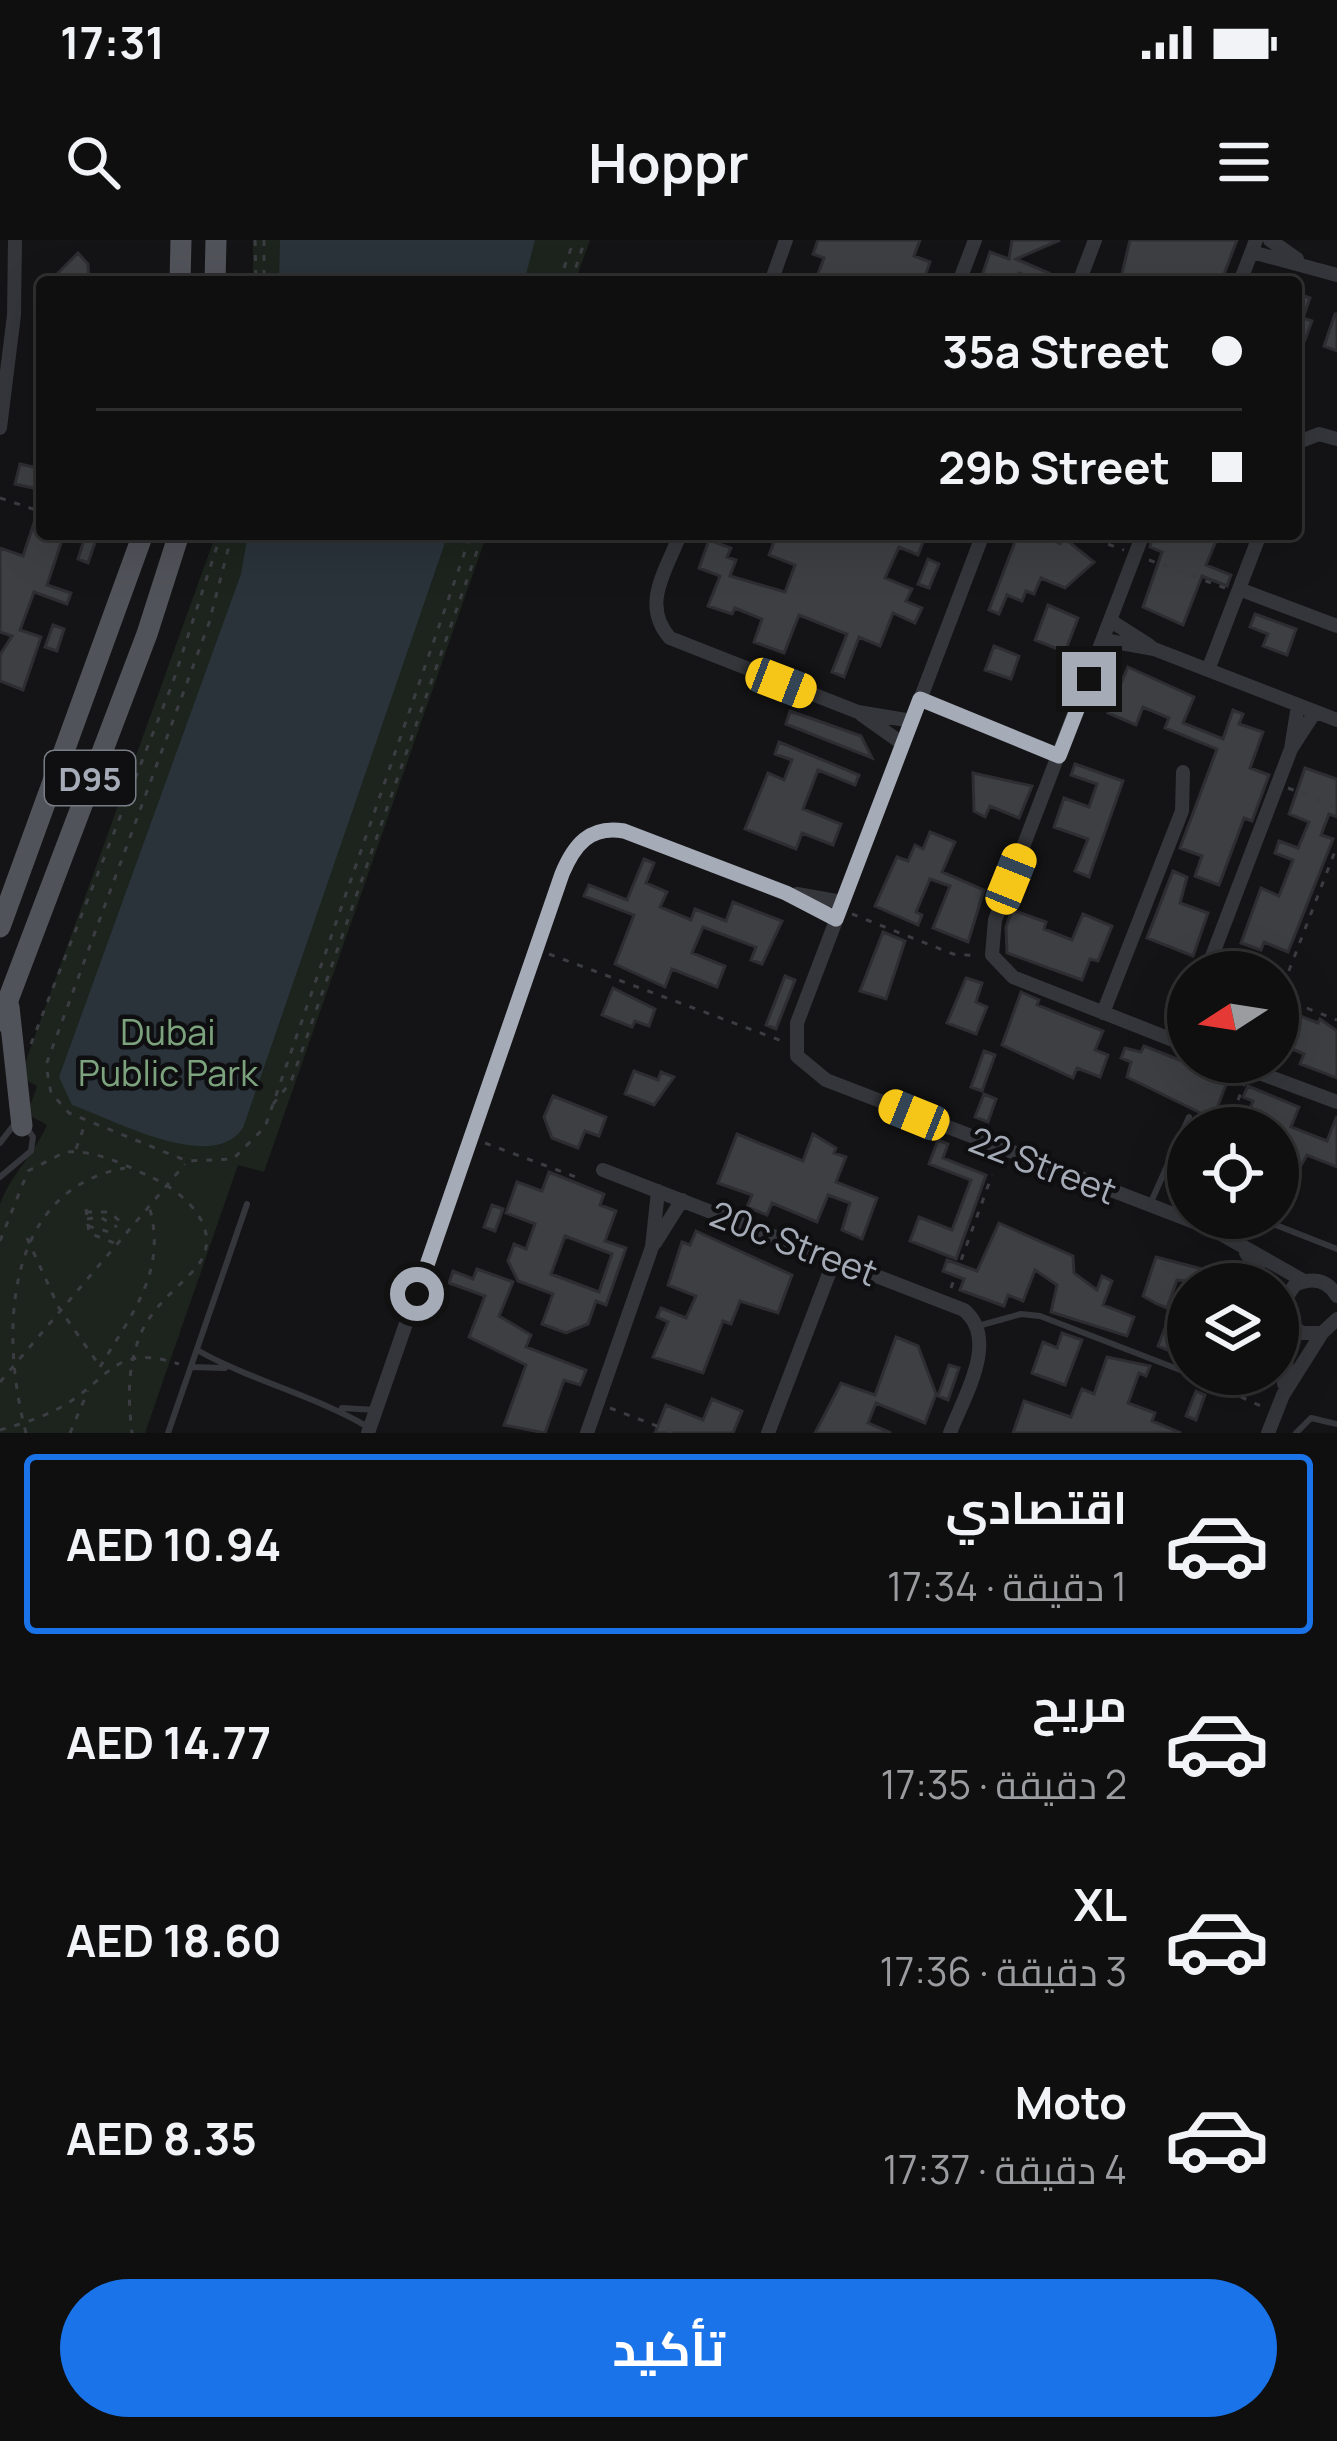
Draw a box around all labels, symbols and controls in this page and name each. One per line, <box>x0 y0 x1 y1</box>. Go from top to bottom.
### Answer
text: 17:31 <box>60 11 165 73</box>
text: Hoppr <box>588 125 749 199</box>
icon: search <box>60 129 126 195</box>
icon: menu <box>1211 129 1277 195</box>
text: 35a Street <box>942 320 1170 382</box>
text: 29b Street <box>938 436 1170 498</box>
route end <box>1062 652 1116 706</box>
car <box>741 653 821 713</box>
road number: D95 <box>45 751 135 805</box>
car <box>981 839 1041 919</box>
north arrow <box>1167 951 1299 1083</box>
map controls <box>1167 951 1299 1395</box>
park label: Dubai Public Park <box>78 1007 259 1097</box>
car <box>874 1085 954 1145</box>
button: locate <box>1167 1107 1299 1239</box>
street label: 22 Street <box>962 1115 1124 1215</box>
street label: 20c Street <box>703 1189 885 1297</box>
button: layers <box>1167 1263 1299 1395</box>
route start <box>390 1267 444 1321</box>
text: اقتصادي <box>946 1476 1127 1538</box>
icon: car <box>1163 1490 1271 1598</box>
text: AED 10.94 <box>66 1513 281 1575</box>
text: 1 دقيقة · 17:34 <box>887 1559 1127 1613</box>
text: مريح <box>1032 1674 1127 1736</box>
icon: car <box>1163 1688 1271 1796</box>
text: AED 14.77 <box>66 1711 271 1773</box>
text: 2 دقيقة · 17:35 <box>881 1757 1127 1811</box>
text: XL <box>1073 1873 1127 1935</box>
icon: car <box>1163 1886 1271 1994</box>
text: AED 18.60 <box>66 1909 282 1971</box>
text: 3 دقيقة · 17:36 <box>880 1944 1127 1998</box>
text: Moto <box>1015 2071 1127 2133</box>
icon: car <box>1163 2084 1271 2192</box>
text: AED 8.35 <box>66 2107 257 2169</box>
text: 4 دقيقة · 17:37 <box>883 2142 1127 2196</box>
button: تأكيد <box>60 2279 1277 2417</box>

